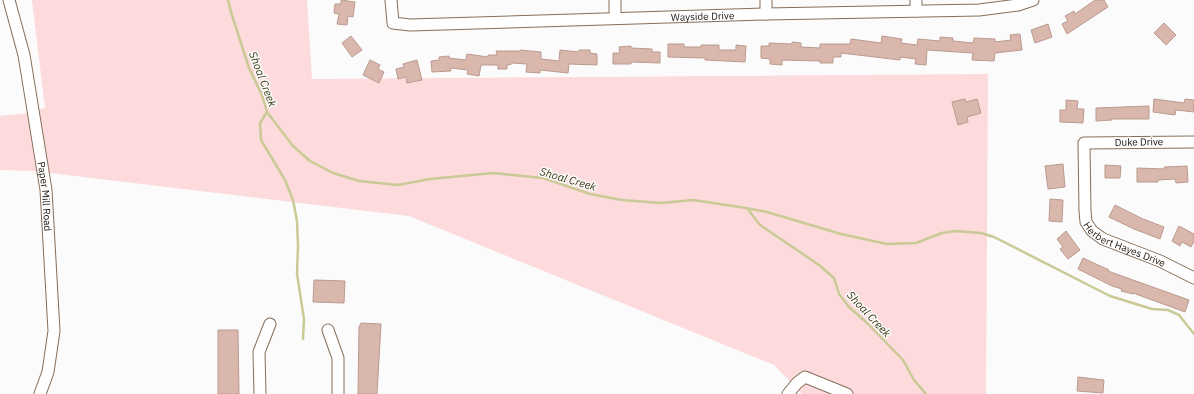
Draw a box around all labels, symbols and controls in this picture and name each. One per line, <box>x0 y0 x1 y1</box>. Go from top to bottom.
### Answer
street label: Wayside Drive <box>671 8 735 23</box>
water label: Shoal Creek <box>246 49 280 109</box>
street label: Duke Drive <box>1115 135 1164 149</box>
street label: Paper Mill Road <box>35 160 55 232</box>
water label: Shoal Creek <box>538 164 598 194</box>
street label: Herbert Hayes Drive <box>1081 219 1168 270</box>
water label: Shoal Creek <box>844 288 894 340</box>

